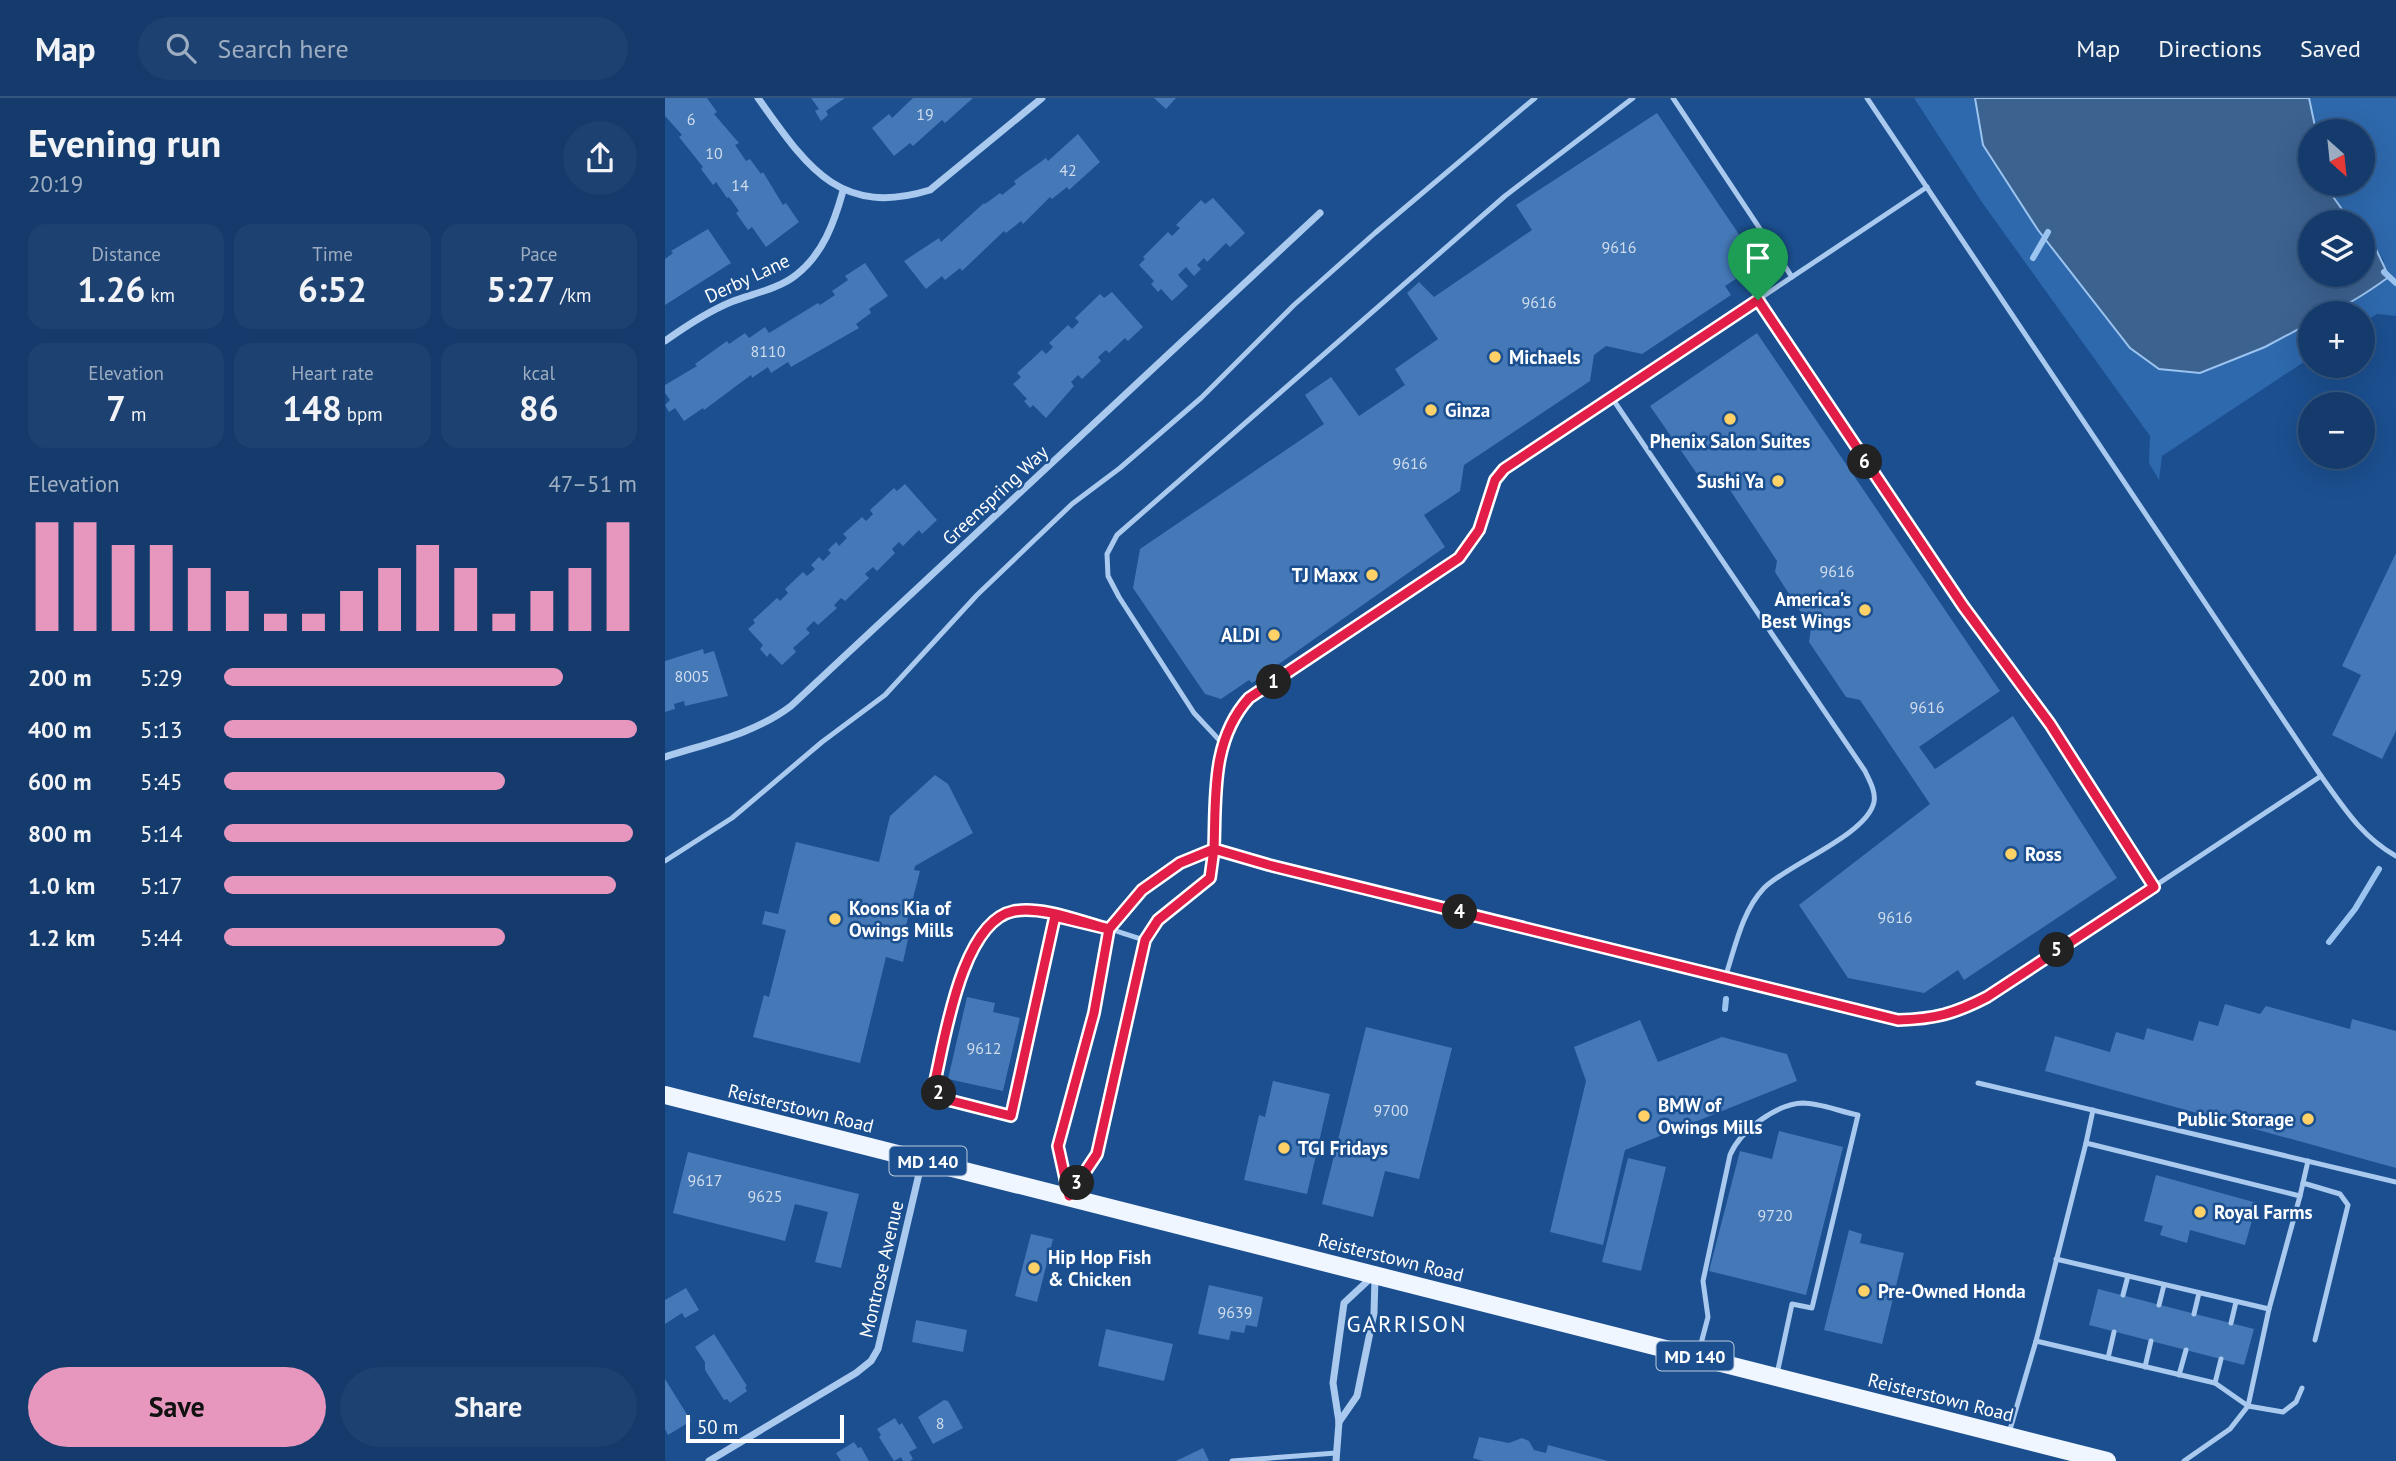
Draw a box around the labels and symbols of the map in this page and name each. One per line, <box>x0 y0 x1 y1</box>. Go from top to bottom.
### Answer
house number: 19 <box>916 104 934 124</box>
house number: 6 <box>687 109 695 129</box>
north arrow <box>2298 119 2375 196</box>
house number: 10 <box>705 143 723 163</box>
house number: 42 <box>1059 160 1077 180</box>
house number: 14 <box>731 175 749 195</box>
pin <box>1728 228 1788 300</box>
house number: 9616 <box>1602 237 1636 257</box>
street label: Derby Lane <box>701 248 793 308</box>
house number: 9616 <box>1522 292 1556 312</box>
house number: 8110 <box>751 341 786 361</box>
place label: Michaels <box>1509 345 1581 369</box>
marker: Michaels <box>1487 349 1503 365</box>
place label: Ginza <box>1445 398 1490 422</box>
marker: Ginza <box>1423 402 1439 418</box>
marker: Phenix Salon Suites <box>1722 411 1738 427</box>
place label: Phenix Salon Suites <box>1650 429 1810 453</box>
street label: Greenspring Way <box>937 440 1053 550</box>
pin: 6 <box>1847 444 1883 480</box>
house number: 9616 <box>1393 453 1427 473</box>
place label: Sushi Ya <box>1697 469 1764 493</box>
marker: Sushi Ya <box>1770 473 1786 489</box>
house number: 9616 <box>1820 561 1854 581</box>
place label: TJ Maxx <box>1292 563 1358 587</box>
marker: TJ Maxx <box>1364 567 1380 583</box>
place label: America's Best Wings <box>1761 587 1851 633</box>
marker: America's Best Wings <box>1857 602 1873 618</box>
place label: ALDI <box>1221 623 1260 647</box>
marker: ALDI <box>1266 627 1282 643</box>
pin: 1 <box>1257 664 1291 700</box>
house number: 8005 <box>675 666 709 686</box>
house number: 9616 <box>1910 697 1944 717</box>
place label: Ross <box>2025 842 2062 866</box>
marker: Ross <box>2003 846 2019 862</box>
pin: 4 <box>1443 894 1477 930</box>
place label: Koons Kia of Owings Mills <box>849 896 953 942</box>
house number: 9616 <box>1878 907 1912 927</box>
marker: Koons Kia of Owings Mills <box>827 911 843 927</box>
pin: 5 <box>2039 932 2075 968</box>
house number: 9612 <box>967 1038 1001 1058</box>
pin: 2 <box>921 1076 957 1110</box>
street label: Reisterstown Road <box>726 1078 876 1138</box>
place label: BMW of Owings Mills <box>1658 1093 1762 1139</box>
house number: 9700 <box>1374 1100 1409 1120</box>
place label: Public Storage <box>2177 1107 2294 1131</box>
marker: BMW of Owings Mills <box>1636 1108 1652 1124</box>
marker: Public Storage <box>2300 1111 2316 1127</box>
place label: TGI Fridays <box>1298 1136 1388 1160</box>
marker: TGI Fridays <box>1276 1140 1292 1156</box>
road number: MD 140 <box>889 1146 967 1176</box>
pin: 3 <box>1059 1166 1095 1200</box>
house number: 9617 <box>688 1170 722 1190</box>
house number: 9625 <box>748 1186 782 1206</box>
street label: Montrose Avenue <box>854 1198 908 1340</box>
place label: Royal Farms <box>2214 1200 2312 1224</box>
marker: Royal Farms <box>2192 1204 2208 1220</box>
house number: 9720 <box>1758 1205 1793 1225</box>
street label: Reisterstown Road <box>1316 1227 1466 1287</box>
place label: Hip Hop Fish & Chicken <box>1048 1245 1151 1291</box>
marker: Hip Hop Fish & Chicken <box>1026 1260 1042 1276</box>
place label: Pre-Owned Honda <box>1878 1279 2026 1303</box>
marker: Pre-Owned Honda <box>1856 1283 1872 1299</box>
house number: 9639 <box>1218 1302 1252 1322</box>
district label: GARRISON <box>1346 1309 1468 1338</box>
road number: MD 140 <box>1657 1342 1733 1371</box>
street label: Reisterstown Road <box>1866 1367 2016 1427</box>
scale bar <box>686 1412 843 1444</box>
house number: 8 <box>936 1413 944 1433</box>

